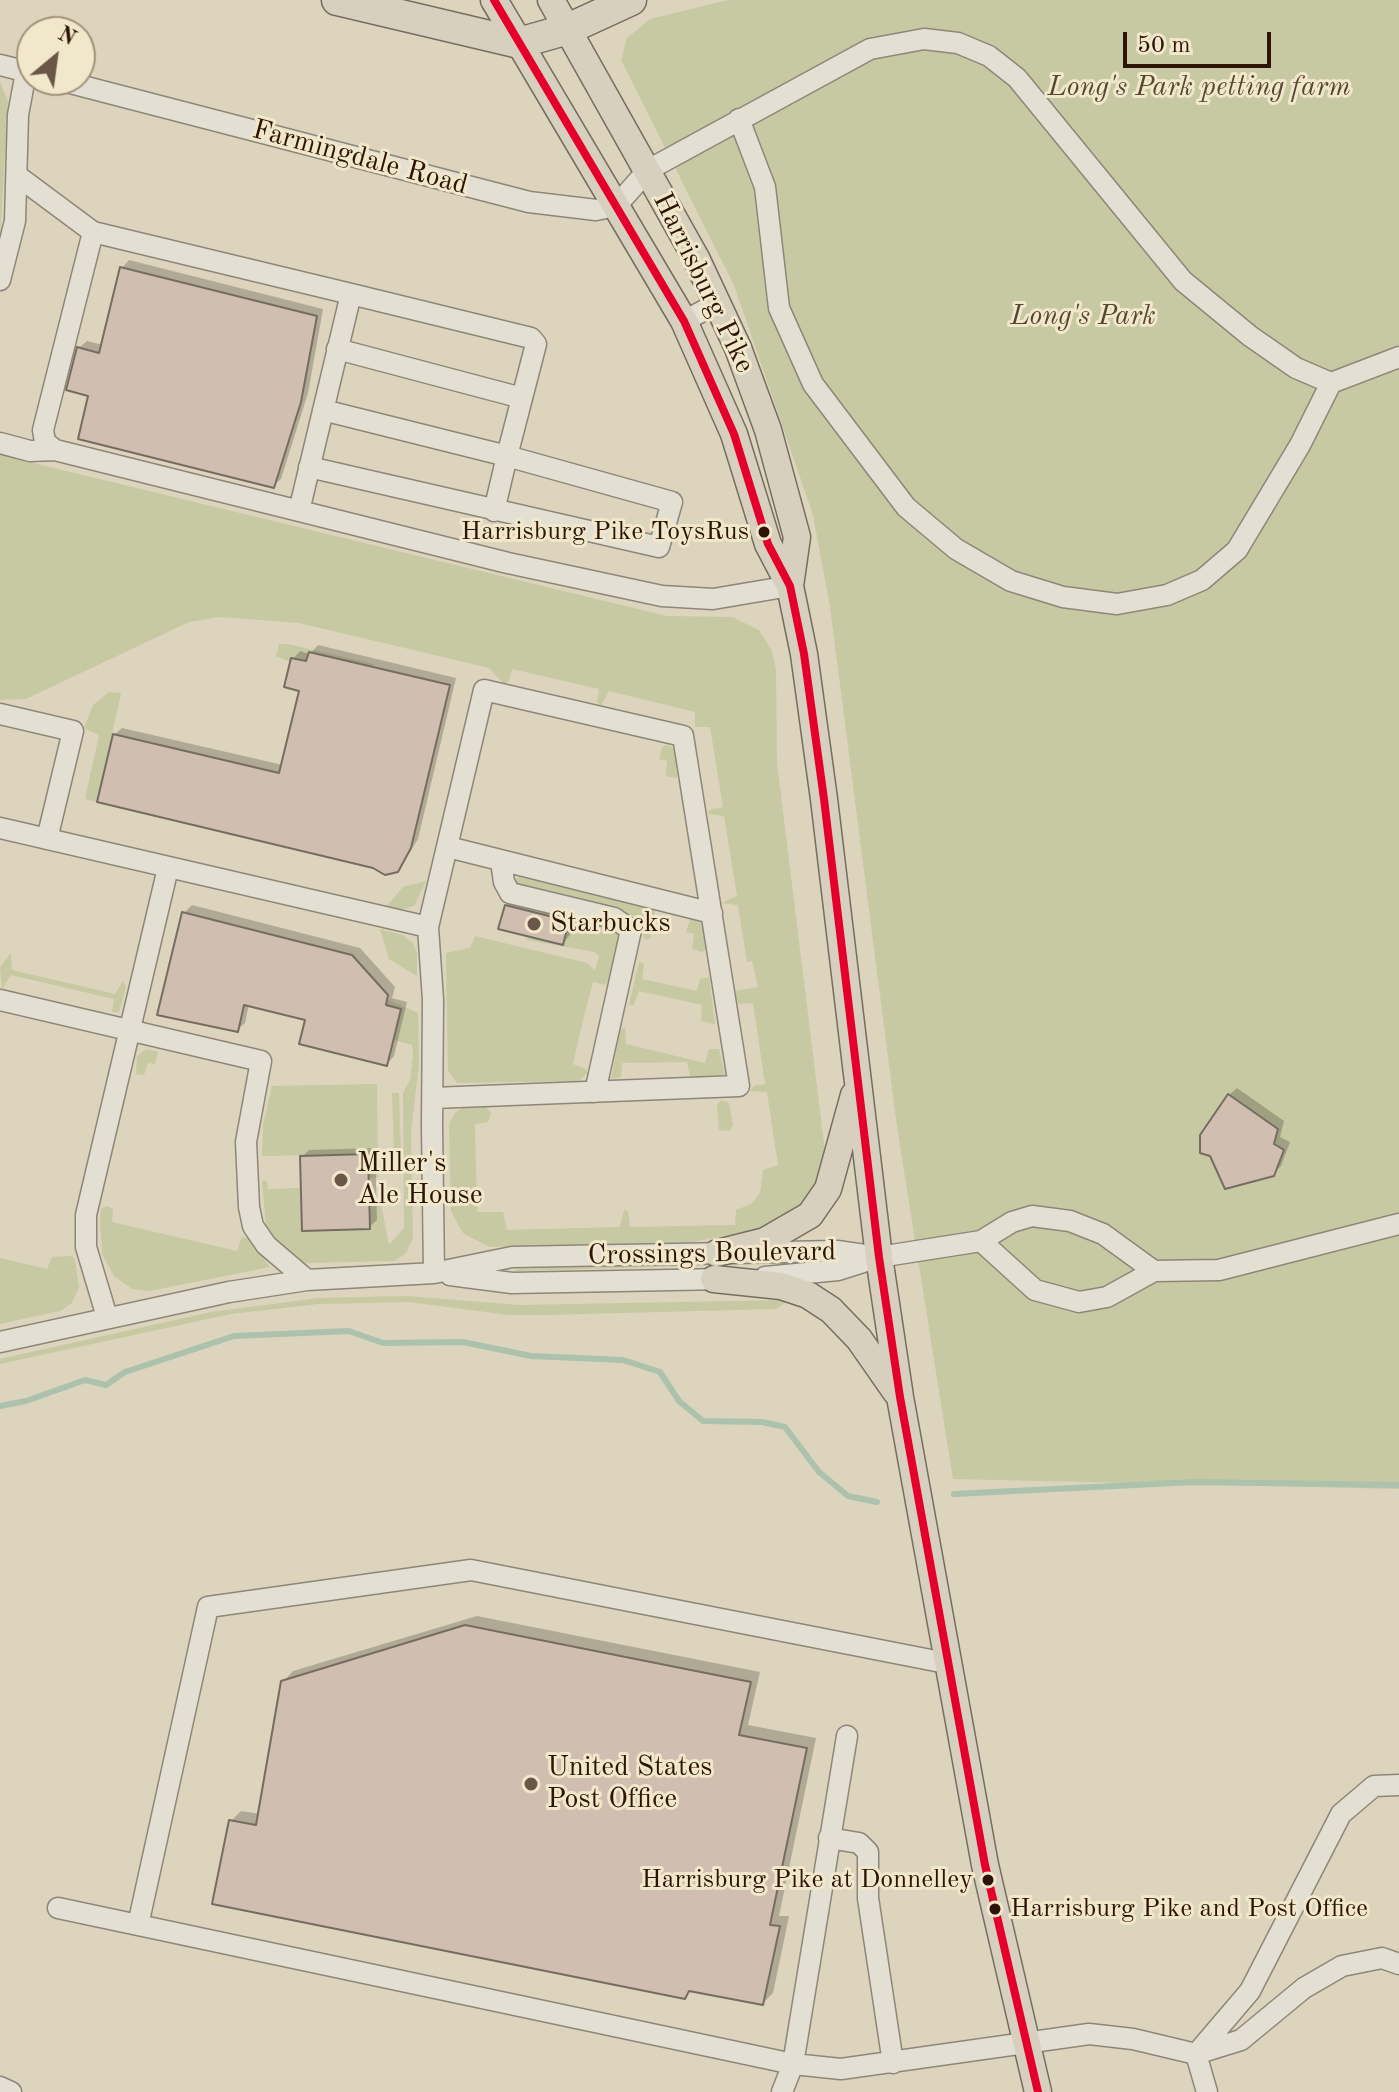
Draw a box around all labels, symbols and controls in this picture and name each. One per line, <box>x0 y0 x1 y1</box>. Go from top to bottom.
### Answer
north arrow <box>16 16 96 96</box>
scale bar <box>1127 16 1275 66</box>
text: N <box>54 23 79 50</box>
text: 50 m <box>1137 34 1191 58</box>
park label: Long's Park petting farm <box>1047 71 1351 105</box>
street label: Farmingdale Road <box>249 113 471 203</box>
street label: Harrisburg Pike <box>645 187 761 379</box>
park label: Long's Park <box>1010 300 1156 334</box>
place label: Harrisburg Pike ToysRus <box>461 516 749 548</box>
marker: Harrisburg Pike ToysRus <box>756 524 772 540</box>
place label: Starbucks <box>550 907 671 941</box>
marker: Starbucks <box>525 915 543 933</box>
place label: Miller's Ale House <box>357 1147 483 1213</box>
marker: Miller's Ale House <box>332 1171 350 1189</box>
street label: Crossings Boulevard <box>587 1235 837 1273</box>
place label: United States Post Office <box>547 1751 712 1817</box>
marker: United States Post Office <box>522 1775 540 1793</box>
place label: Harrisburg Pike at Donnelley <box>641 1864 973 1896</box>
marker: Harrisburg Pike at Donnelley <box>980 1872 996 1888</box>
place label: Harrisburg Pike and Post Office <box>1010 1893 1368 1925</box>
marker: Harrisburg Pike and Post Office <box>987 1901 1003 1917</box>

